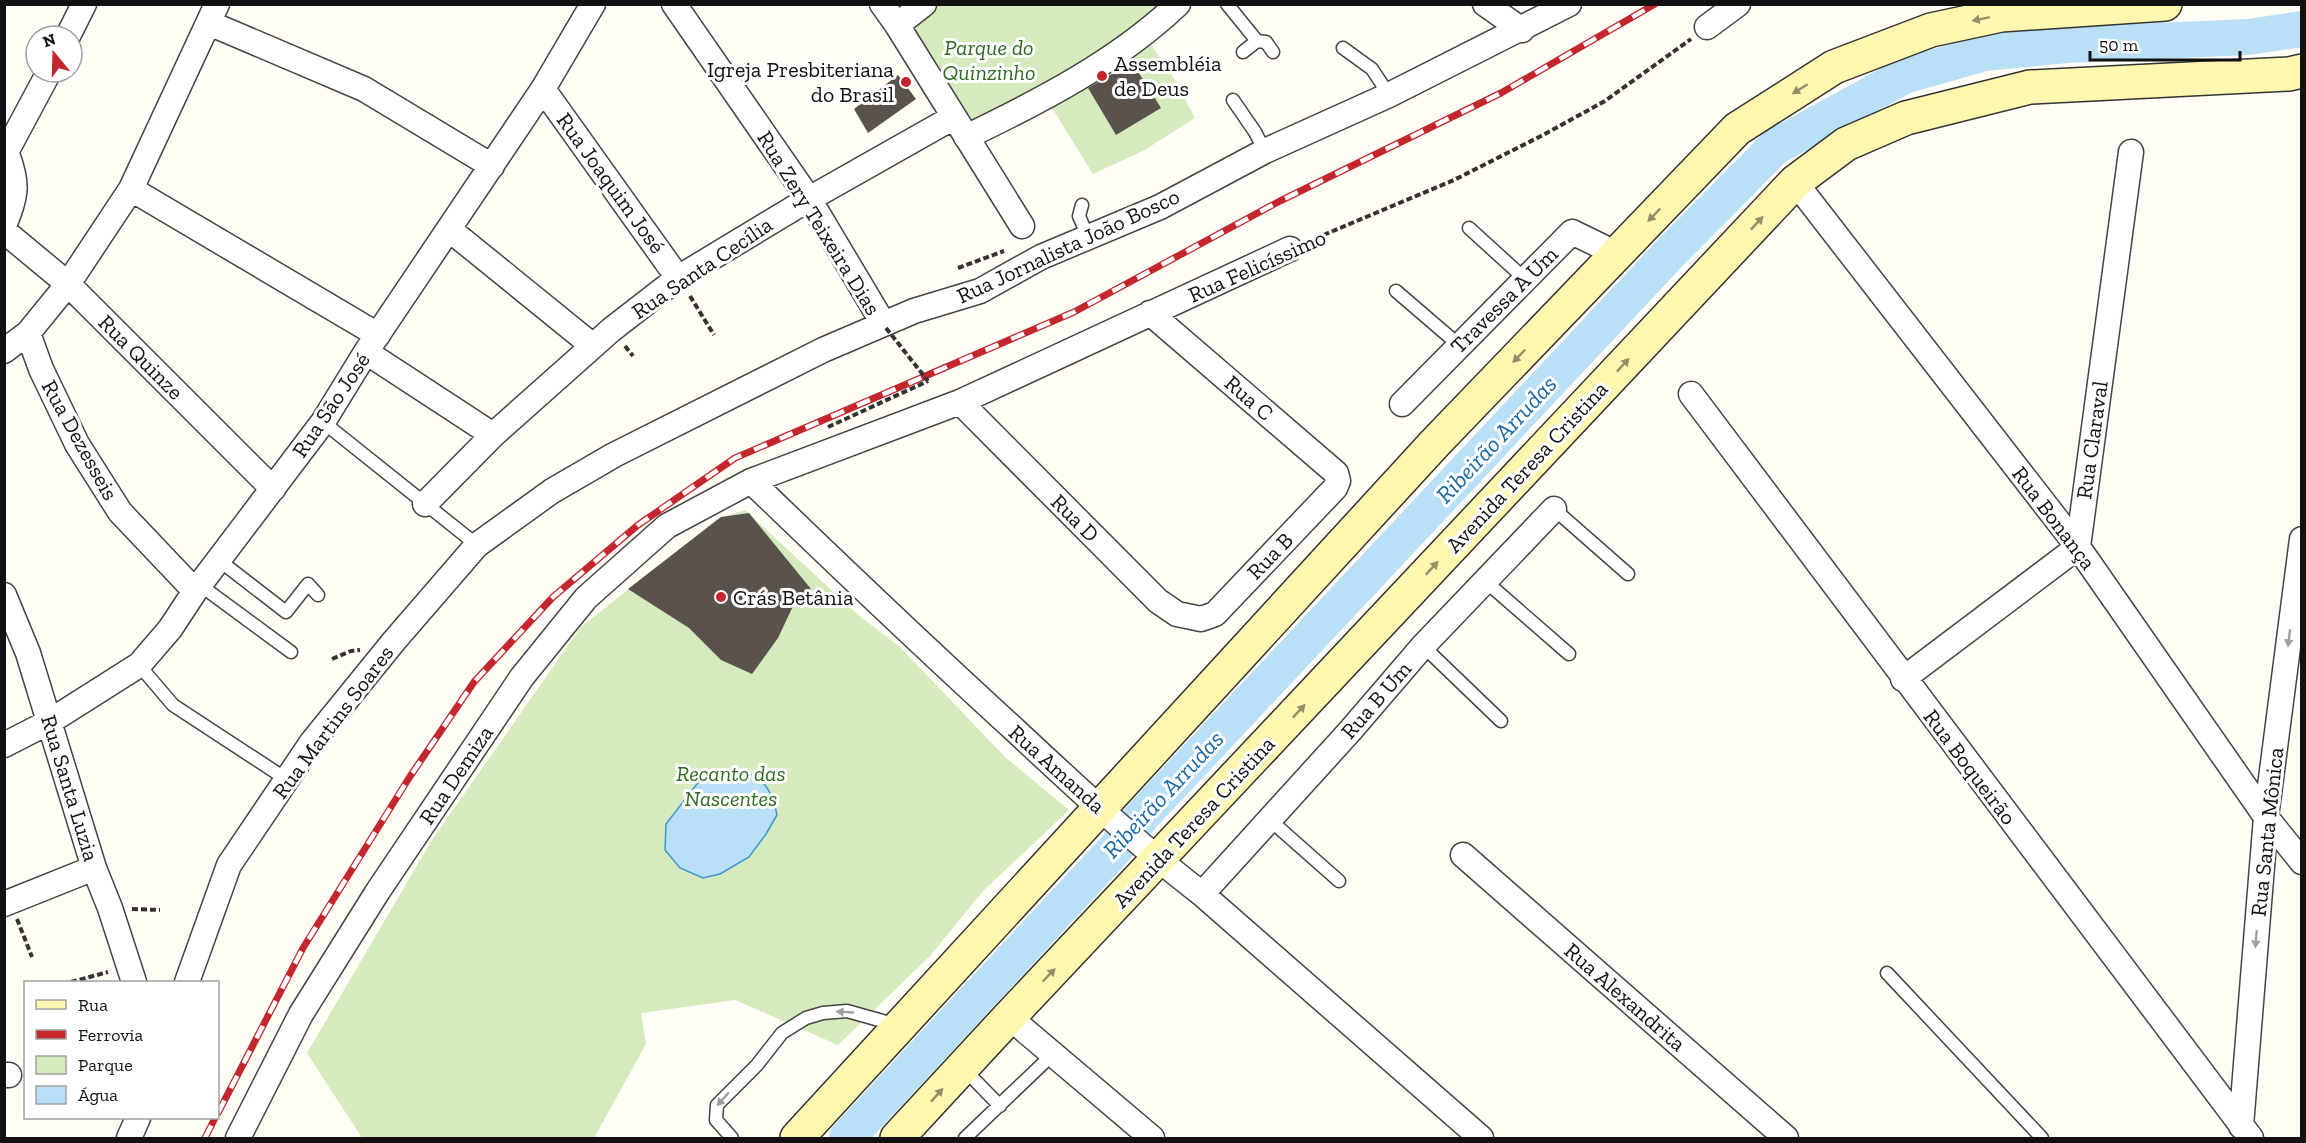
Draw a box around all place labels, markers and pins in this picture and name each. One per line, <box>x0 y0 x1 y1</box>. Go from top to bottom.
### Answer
place label: Assembléia de Deus <box>1114 50 1222 102</box>
place label: Igreja Presbiteriana do Brasil <box>707 56 894 108</box>
marker: Assembléia de Deus <box>1095 69 1109 83</box>
marker: Igreja Presbiteriana do Brasil <box>899 75 913 89</box>
place label: Crás Betânia <box>733 584 854 611</box>
marker: Crás Betânia <box>714 590 728 604</box>

